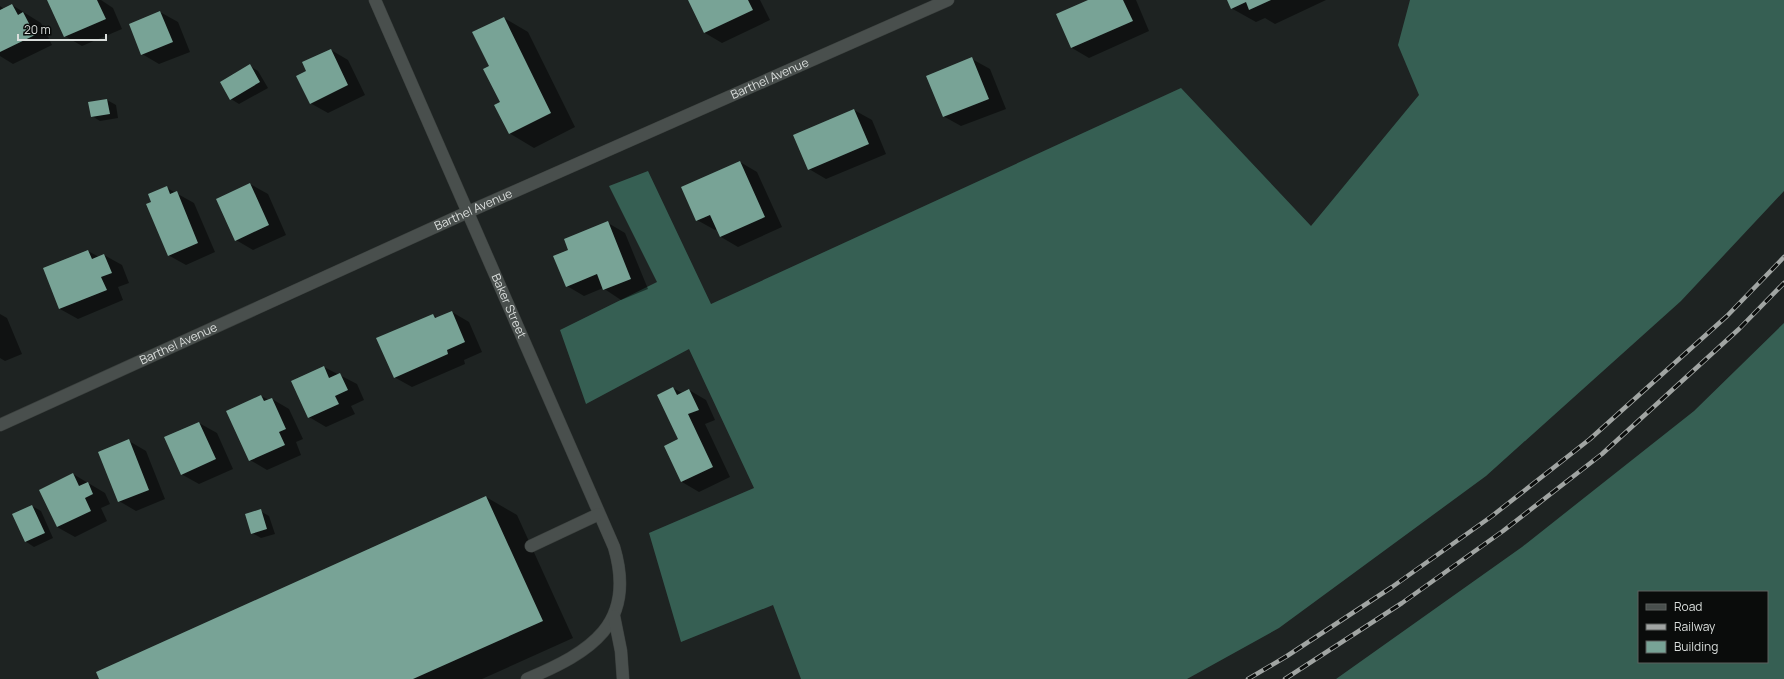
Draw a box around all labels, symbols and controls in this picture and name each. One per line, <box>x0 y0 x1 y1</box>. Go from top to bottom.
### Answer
scale bar <box>18 16 106 42</box>
text: 20 m <box>24 21 51 38</box>
street label: Barthel Avenue <box>728 54 811 103</box>
street label: Barthel Avenue <box>431 185 515 234</box>
street label: Baker Street <box>488 271 531 341</box>
street label: Barthel Avenue <box>137 318 220 368</box>
legend <box>1638 591 1768 663</box>
text: Road <box>1674 598 1702 615</box>
text: Railway <box>1674 618 1716 635</box>
text: Building <box>1674 638 1718 655</box>

